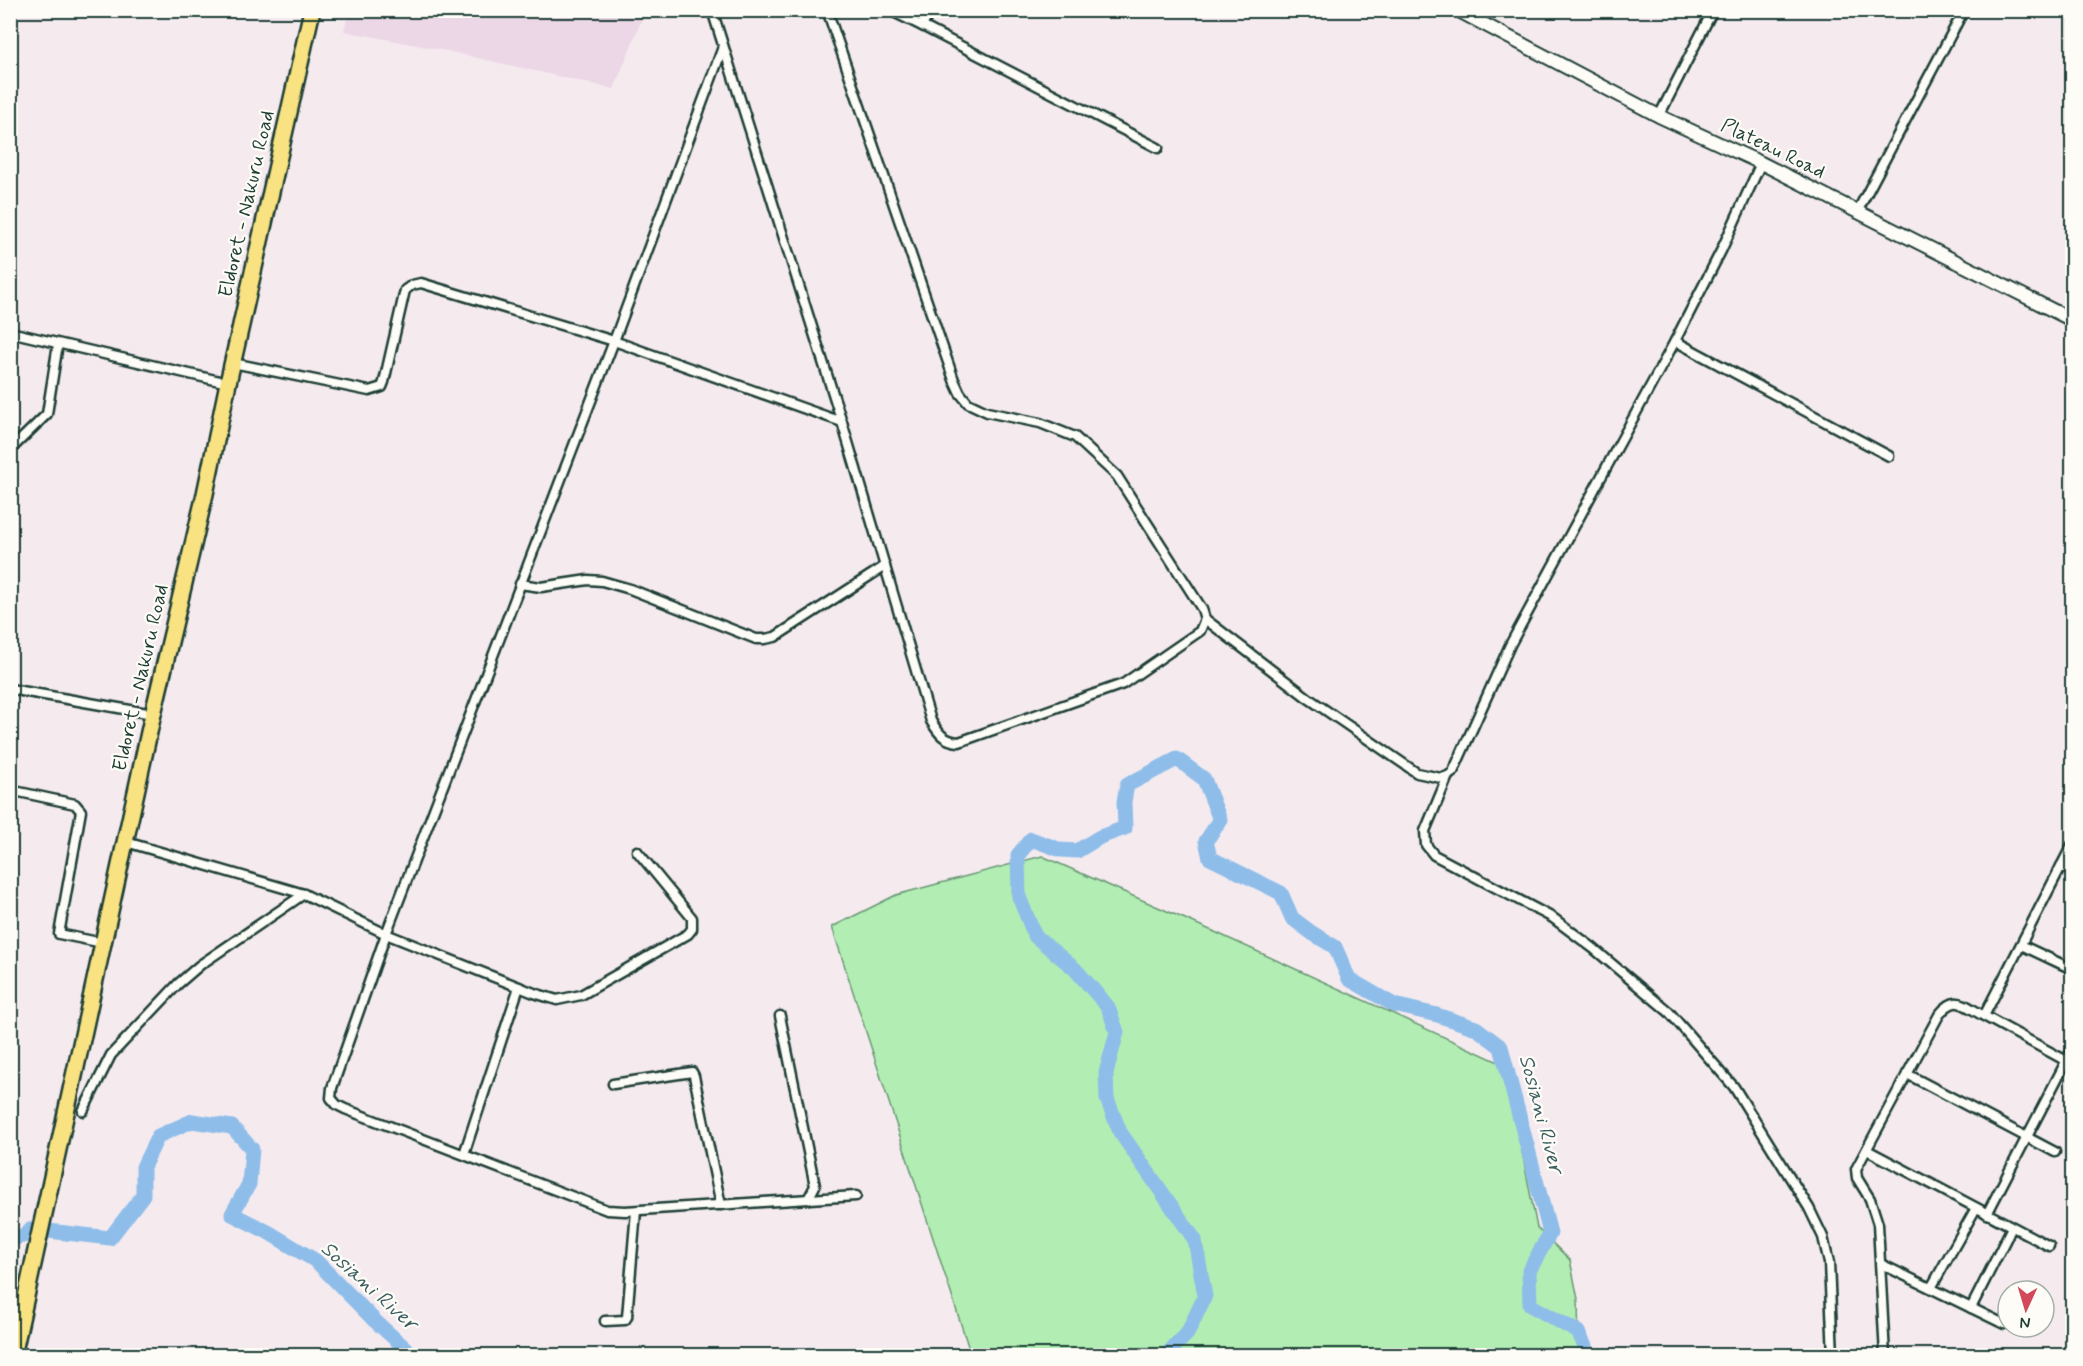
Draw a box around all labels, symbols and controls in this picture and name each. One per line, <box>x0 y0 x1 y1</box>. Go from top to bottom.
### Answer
street label: Eldoret - Nakuru Road <box>212 108 282 300</box>
street label: Plateau Road <box>1716 112 1830 186</box>
street label: Eldoret - Nakuru Road <box>106 582 176 774</box>
water label: Sosiani River <box>1512 1052 1571 1179</box>
water label: Sosiani River <box>315 1235 426 1339</box>
north arrow <box>1996 1279 2056 1339</box>
text: N <box>2019 1312 2031 1333</box>

